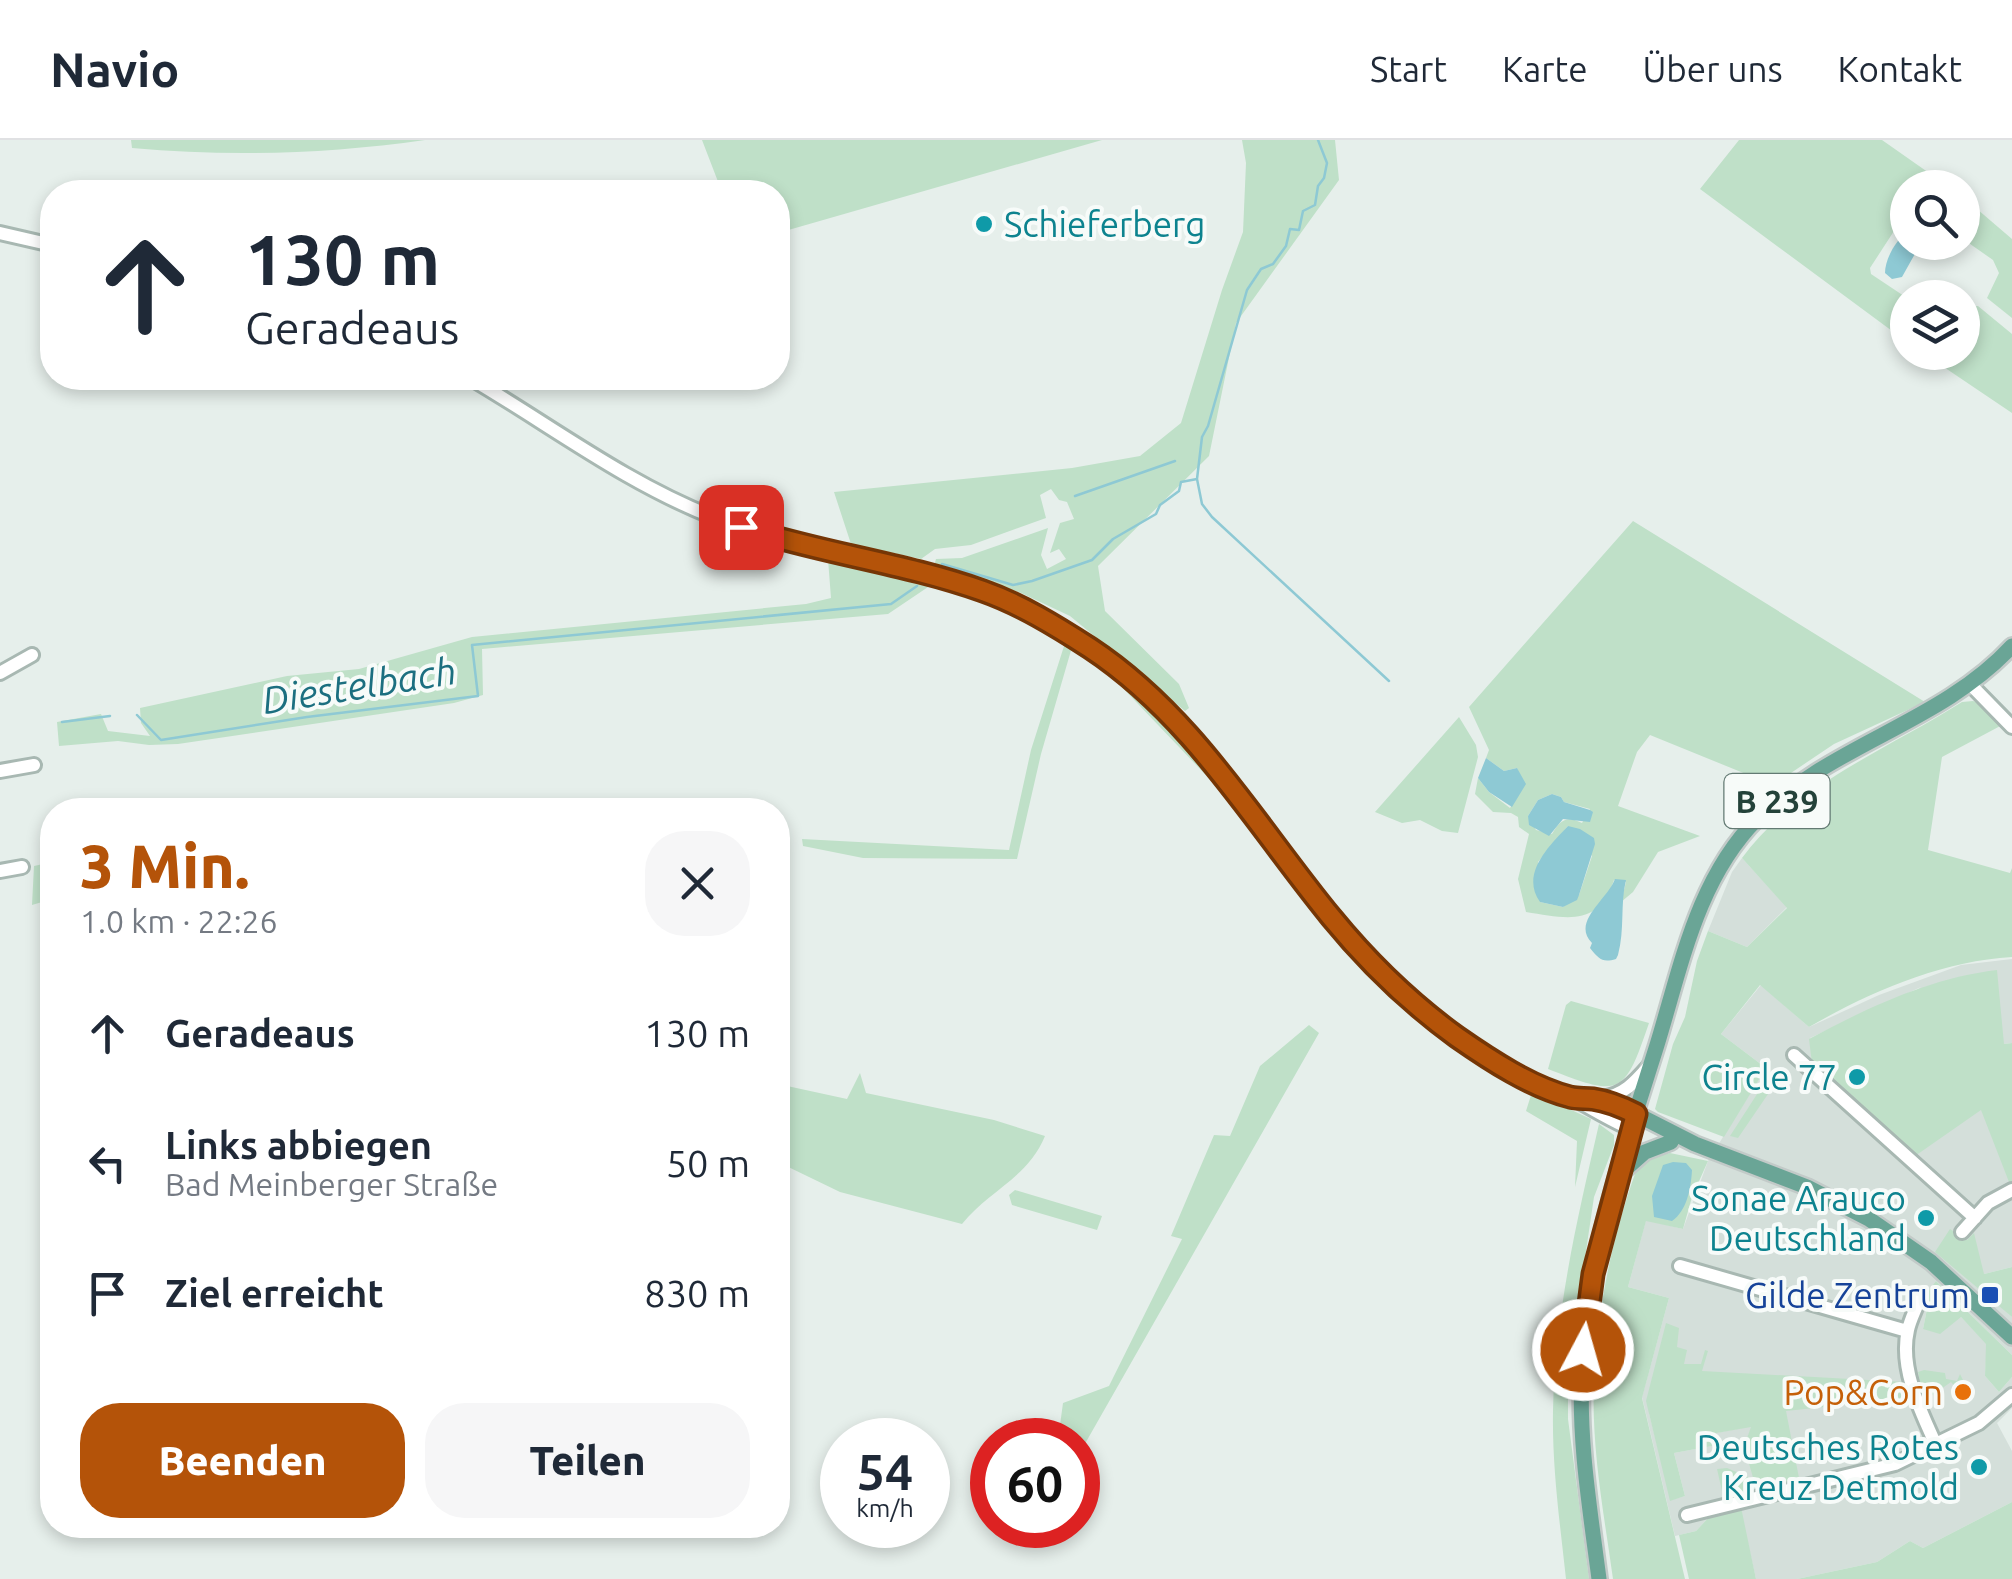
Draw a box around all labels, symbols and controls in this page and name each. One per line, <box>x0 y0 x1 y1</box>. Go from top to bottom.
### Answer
text: Navio <box>50 42 179 96</box>
text: Start <box>1370 49 1447 89</box>
text: Karte <box>1502 49 1587 89</box>
text: Über uns <box>1642 49 1783 89</box>
text: Kontakt <box>1838 49 1962 89</box>
map controls <box>1890 170 1980 370</box>
button: search <box>1890 170 1980 260</box>
place label: Schieferberg <box>1004 204 1205 244</box>
marker: Schieferberg <box>973 213 995 235</box>
icon: ahead <box>80 220 210 350</box>
text: 130 m <box>245 220 440 298</box>
button: layers <box>1890 280 1980 370</box>
text: Geradeaus <box>245 302 459 353</box>
pin <box>699 485 784 570</box>
icon: arrive <box>714 500 769 555</box>
water label: Diestelbach <box>259 649 459 721</box>
road number: B 239 <box>1724 774 1830 828</box>
button: close <box>645 831 750 936</box>
text: 3 Min. <box>80 832 250 899</box>
text: 1.0 km · 22:26 <box>80 903 278 939</box>
icon: ahead <box>80 1006 135 1061</box>
text: Geradeaus <box>165 1012 355 1054</box>
text: 130 m <box>644 1012 750 1054</box>
place label: Circle 77 <box>1702 1057 1837 1097</box>
marker: Circle 77 <box>1846 1066 1868 1088</box>
text: Links abbiegen <box>165 1124 432 1166</box>
icon: left <box>80 1136 135 1191</box>
text: 50 m <box>666 1142 750 1184</box>
text: Bad Meinberger Straße <box>165 1166 498 1202</box>
place label: Sonae Arauco Deutschland <box>1691 1178 1906 1258</box>
marker: Sonae Arauco Deutschland <box>1915 1207 1937 1229</box>
icon: arrive <box>80 1266 135 1321</box>
text: Ziel erreicht <box>165 1272 384 1314</box>
text: 830 m <box>644 1272 750 1314</box>
place label: Gilde Zentrum <box>1745 1275 1970 1315</box>
marker: Gilde Zentrum <box>1979 1284 2001 1306</box>
position arrow <box>1531 1298 1635 1402</box>
place label: Pop&Corn <box>1783 1372 1943 1412</box>
marker: Pop&Corn <box>1952 1381 1974 1403</box>
button: Beenden <box>80 1403 405 1518</box>
button: Teilen <box>425 1403 750 1518</box>
speed limit sign: 60 <box>970 1418 1100 1548</box>
place label: Deutsches Rotes Kreuz Detmold <box>1697 1427 1959 1507</box>
text: 54 <box>857 1443 913 1499</box>
marker: Deutsches Rotes Kreuz Detmold <box>1968 1456 1990 1478</box>
text: km/h <box>856 1494 914 1522</box>

